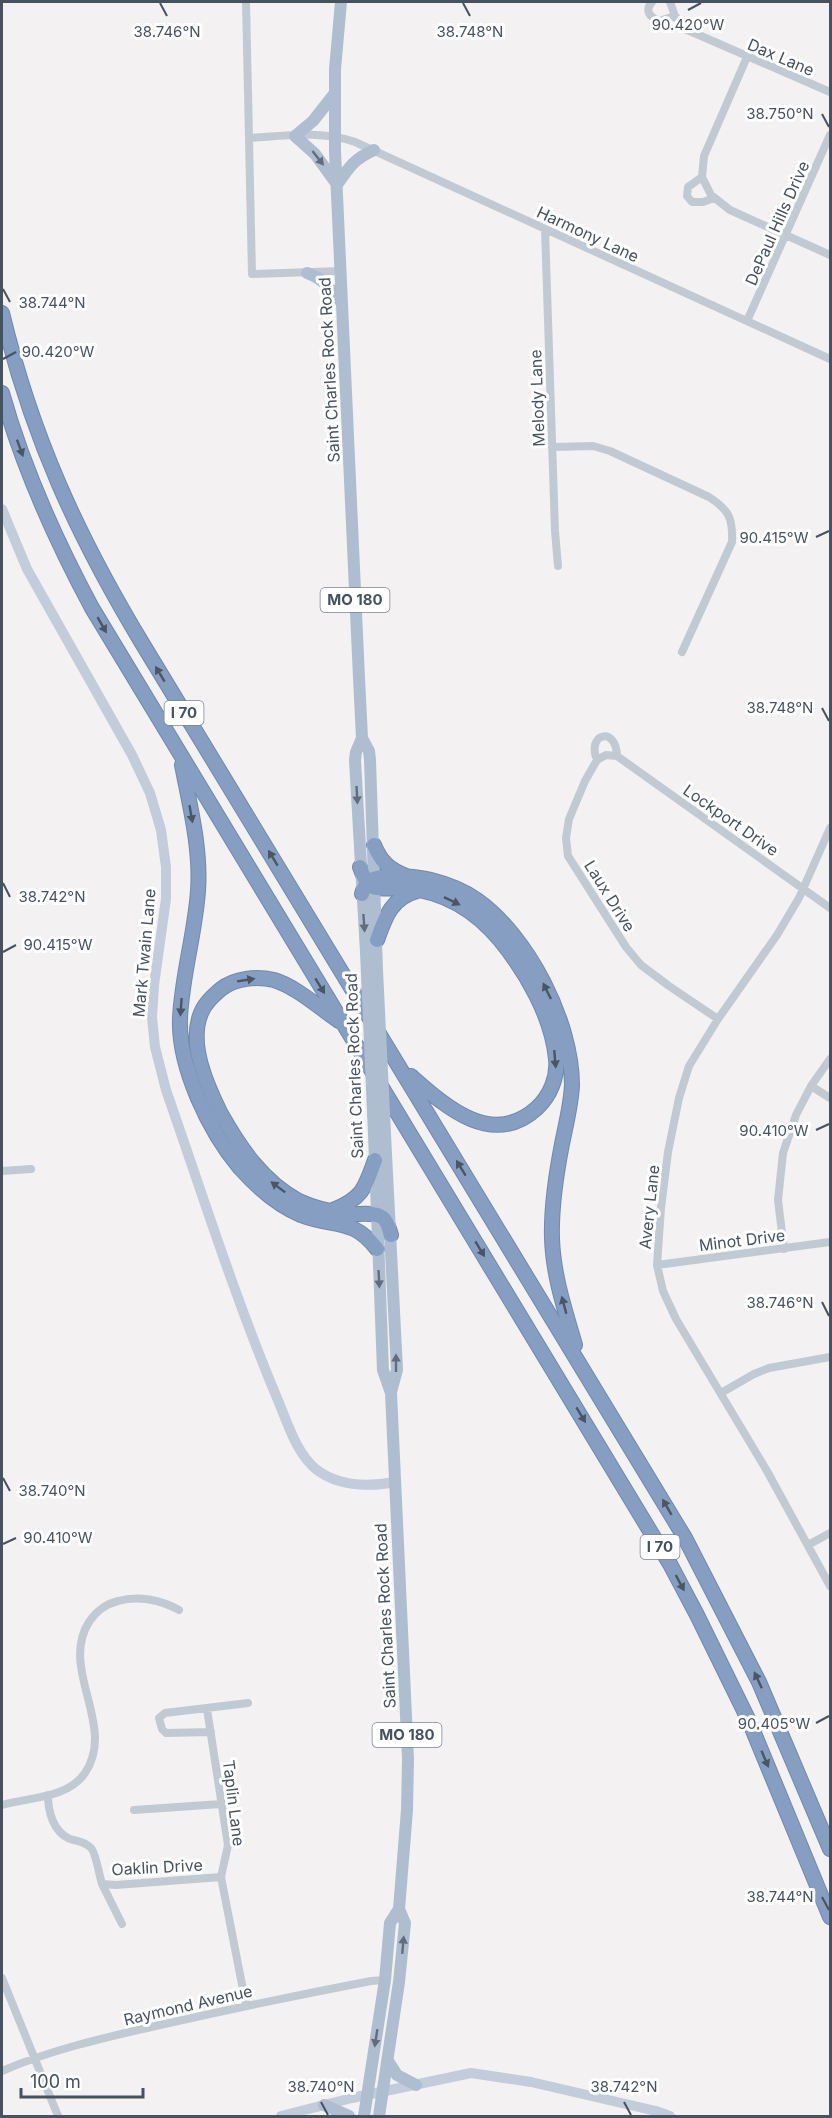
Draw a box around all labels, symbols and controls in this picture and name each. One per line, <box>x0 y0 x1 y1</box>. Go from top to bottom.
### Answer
text: 90.420°W <box>652 15 725 34</box>
text: 38.746°N <box>133 22 201 41</box>
text: 38.748°N <box>437 22 503 41</box>
street label: Dax Lane <box>745 34 817 80</box>
text: 38.750°N <box>746 104 814 123</box>
one-way arrow <box>312 150 324 166</box>
street label: DePaul Hills Drive <box>741 158 813 288</box>
street label: Harmony Lane <box>534 202 642 266</box>
street label: Saint Charles Rock Road <box>314 277 344 463</box>
text: 38.744°N <box>18 293 86 312</box>
text: 90.420°W <box>22 342 95 361</box>
street label: Melody Lane <box>525 349 549 447</box>
one-way arrow <box>15 440 25 458</box>
text: 90.415°W <box>740 528 809 547</box>
road number: MO 180 <box>320 588 389 612</box>
one-way arrow <box>96 617 107 633</box>
one-way arrow <box>155 666 166 682</box>
text: 38.748°N <box>747 698 813 717</box>
road number: I 70 <box>164 701 204 725</box>
street label: Lockport Drive <box>680 780 782 860</box>
one-way arrow <box>352 785 361 804</box>
one-way arrow <box>187 805 196 824</box>
one-way arrow <box>267 850 278 866</box>
street label: Laux Drive <box>580 857 640 935</box>
text: 38.742°N <box>19 887 85 906</box>
street label: Mark Twain Lane <box>128 888 160 1018</box>
one-way arrow <box>444 896 461 905</box>
one-way arrow <box>359 913 369 932</box>
text: 90.415°W <box>24 935 93 954</box>
street label: Saint Charles Rock Road <box>341 973 367 1159</box>
one-way arrow <box>237 975 256 984</box>
one-way arrow <box>315 978 326 994</box>
one-way arrow <box>542 983 551 1000</box>
one-way arrow <box>176 998 186 1017</box>
one-way arrow <box>550 1049 560 1068</box>
text: 90.410°W <box>739 1121 809 1140</box>
one-way arrow <box>456 1160 467 1176</box>
street label: Avery Lane <box>635 1164 663 1250</box>
one-way arrow <box>271 1181 287 1193</box>
street label: Minot Drive <box>698 1225 786 1255</box>
one-way arrow <box>475 1241 485 1258</box>
one-way arrow <box>374 1269 383 1288</box>
text: 38.746°N <box>746 1293 814 1312</box>
one-way arrow <box>559 1296 568 1314</box>
one-way arrow <box>391 1353 401 1372</box>
one-way arrow <box>576 1407 587 1423</box>
text: 38.740°N <box>18 1481 86 1500</box>
one-way arrow <box>662 1498 672 1515</box>
street label: Saint Charles Rock Road <box>370 1523 400 1709</box>
text: 90.410°W <box>23 1528 93 1547</box>
road number: I 70 <box>640 1535 680 1559</box>
one-way arrow <box>675 1575 685 1592</box>
one-way arrow <box>753 1671 762 1688</box>
text: 90.405°W <box>738 1714 811 1733</box>
road number: MO 180 <box>372 1723 442 1747</box>
one-way arrow <box>760 1750 770 1768</box>
street label: Taplin Lane <box>219 1759 249 1847</box>
street label: Oaklin Drive <box>111 1855 203 1879</box>
text: 38.744°N <box>746 1887 814 1906</box>
one-way arrow <box>398 1936 408 1955</box>
street label: Raymond Avenue <box>122 1980 254 2030</box>
one-way arrow <box>372 2028 381 2047</box>
scale bar <box>21 2061 142 2099</box>
text: 100 m <box>30 2071 81 2092</box>
text: 38.740°N <box>287 2077 355 2096</box>
text: 38.742°N <box>591 2077 657 2096</box>

